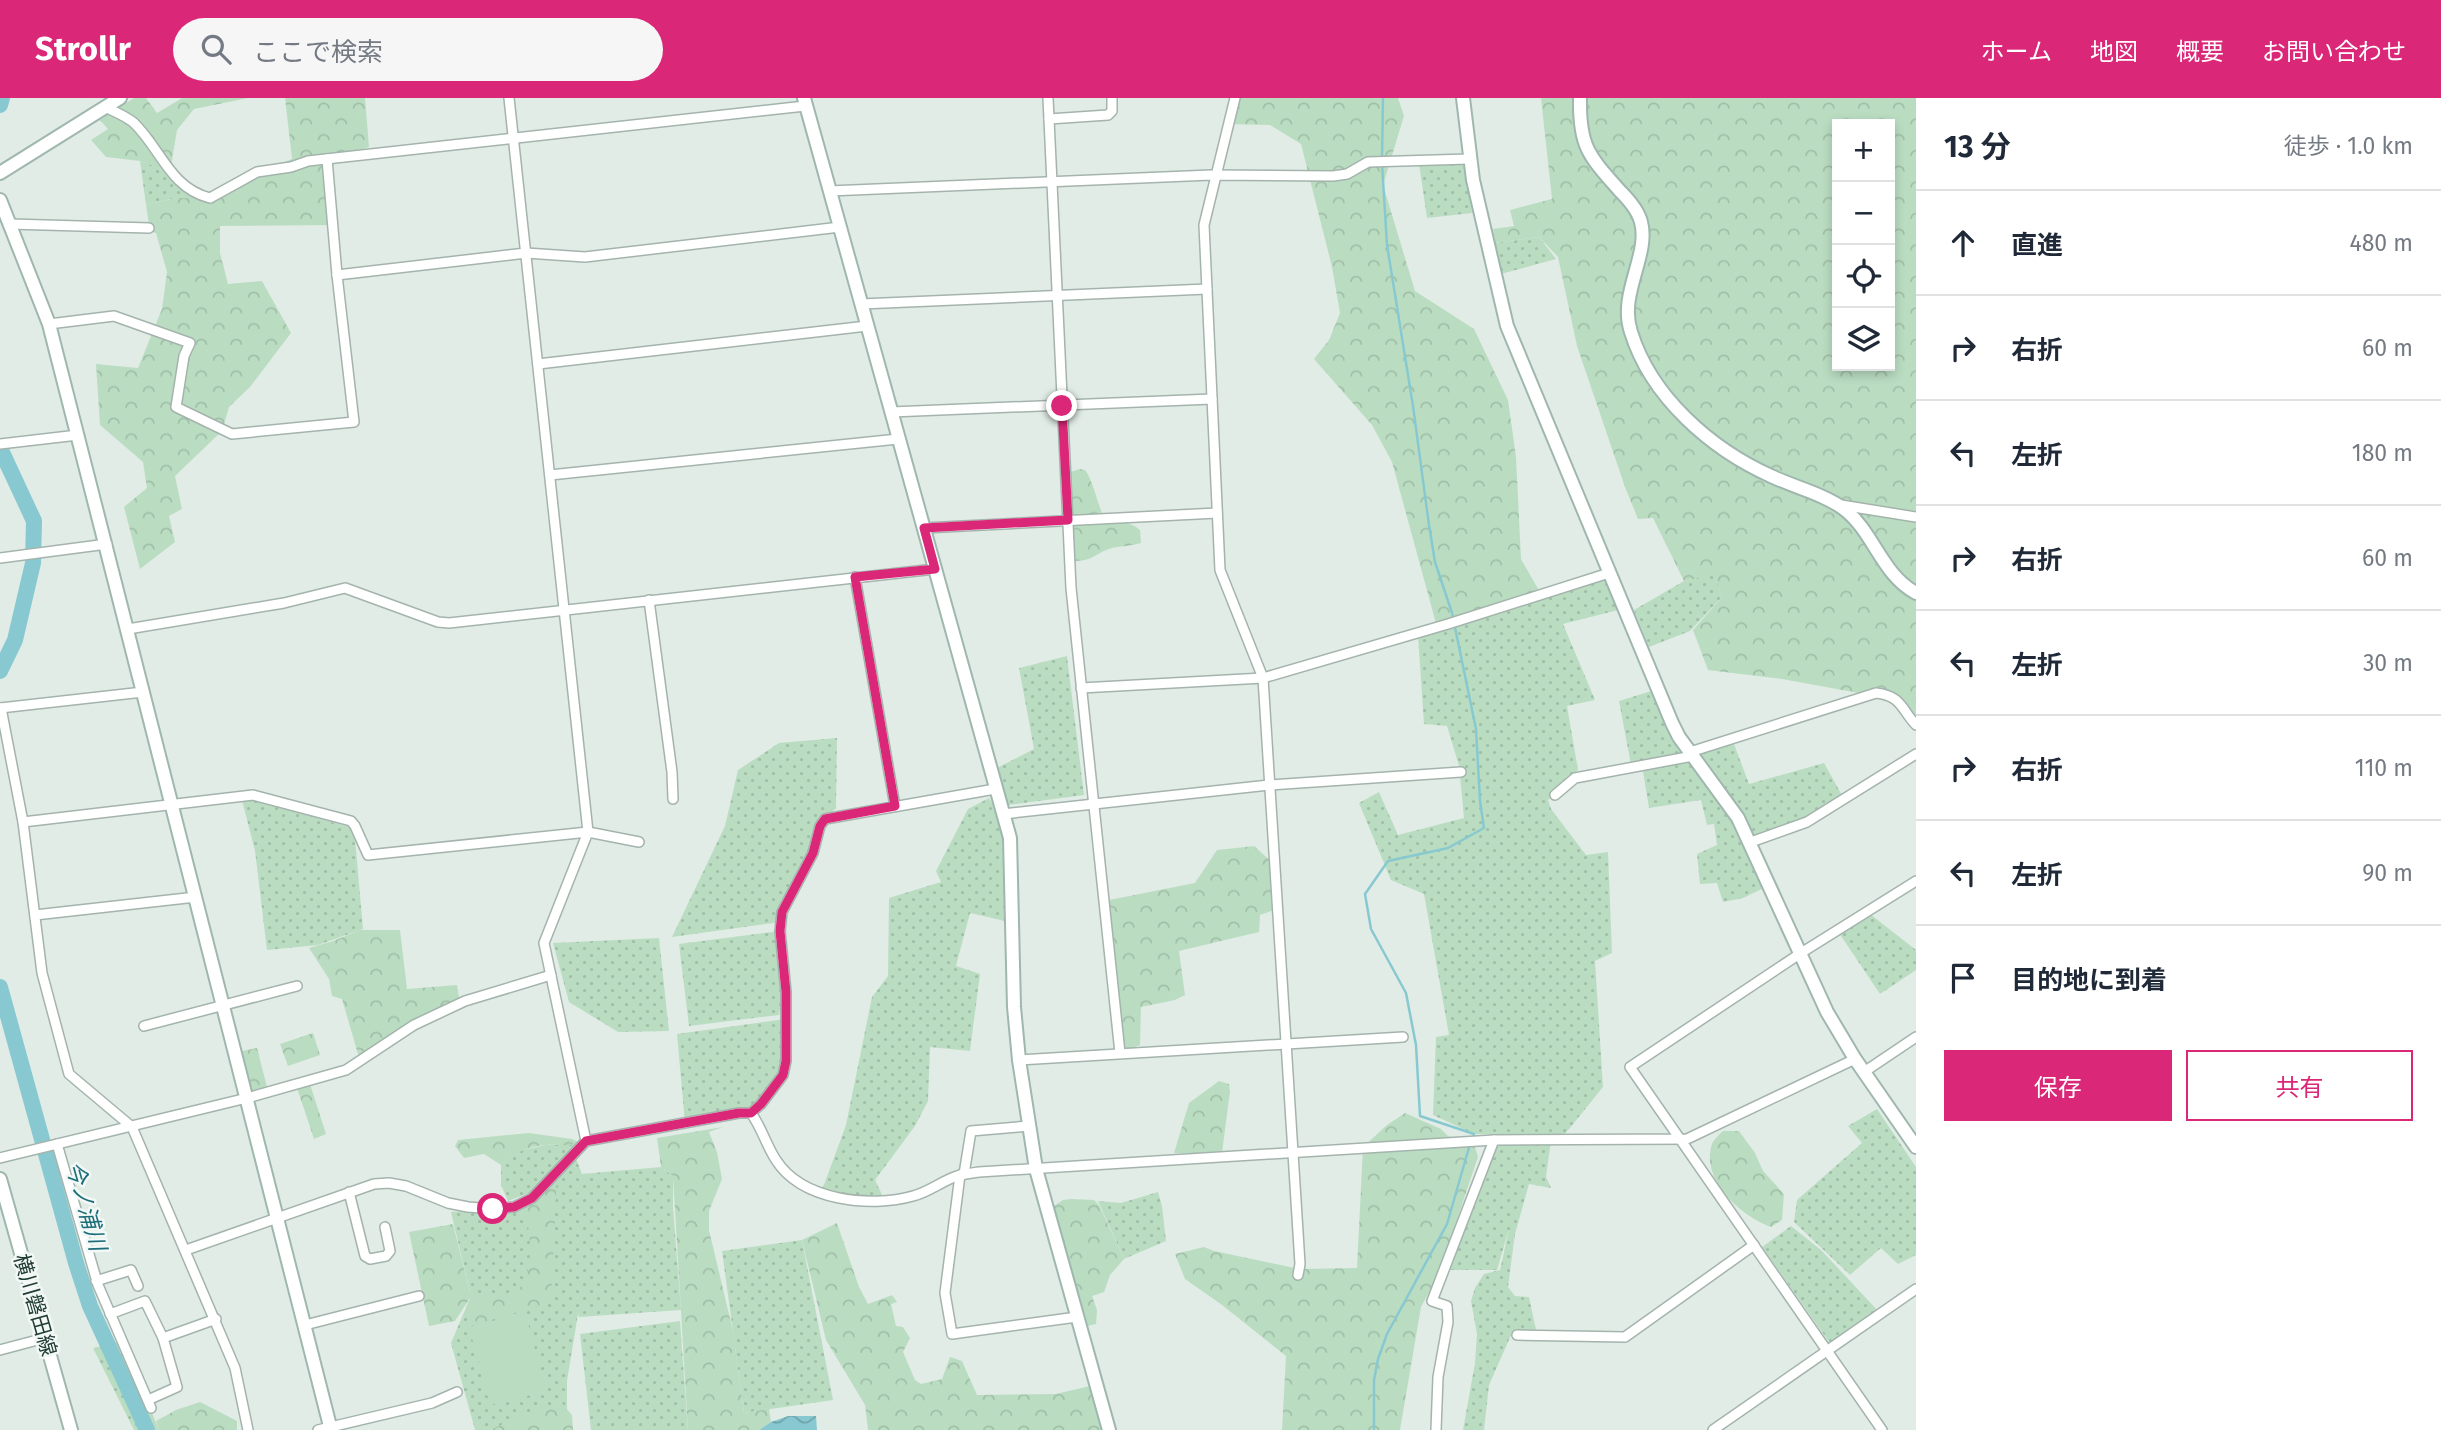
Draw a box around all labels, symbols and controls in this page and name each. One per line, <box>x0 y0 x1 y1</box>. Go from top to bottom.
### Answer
search box <box>173 18 663 81</box>
text: Strollr <box>35 29 131 69</box>
icon: search <box>197 30 235 68</box>
text: ここで検索 <box>253 37 383 68</box>
text: ホーム <box>1981 38 2052 66</box>
text: 地図 <box>2090 38 2138 66</box>
text: 概要 <box>2176 38 2224 66</box>
text: お問い合わせ <box>2262 38 2406 66</box>
map controls <box>1832 119 1895 371</box>
button: + <box>1832 119 1895 182</box>
text: 13 分 <box>1944 129 2011 165</box>
text: 徒歩 · 1.0 km <box>2284 132 2413 160</box>
button: − <box>1832 182 1895 245</box>
icon: ahead <box>1944 224 1982 262</box>
text: 480 m <box>2349 229 2413 257</box>
text: 直進 <box>2011 230 2063 261</box>
button: locate <box>1832 245 1895 308</box>
button: layers <box>1832 308 1895 371</box>
icon: right <box>1944 329 1982 367</box>
text: 60 m <box>2362 334 2413 362</box>
text: 右折 <box>2011 335 2063 366</box>
route end <box>1046 390 1077 421</box>
icon: left <box>1944 434 1982 472</box>
text: 180 m <box>2352 439 2413 467</box>
text: 左折 <box>2011 440 2063 471</box>
icon: right <box>1944 539 1982 577</box>
text: 60 m <box>2362 544 2413 572</box>
text: 右折 <box>2011 545 2063 576</box>
icon: left <box>1944 644 1982 682</box>
text: 30 m <box>2363 649 2413 677</box>
text: 左折 <box>2011 650 2063 681</box>
icon: right <box>1944 749 1982 787</box>
text: 110 m <box>2355 754 2413 782</box>
text: 右折 <box>2011 755 2063 786</box>
icon: left <box>1944 854 1982 892</box>
text: 90 m <box>2362 859 2413 887</box>
text: 左折 <box>2011 860 2063 891</box>
icon: arrive <box>1944 959 1982 997</box>
text: 目的地に到着 <box>2011 965 2167 996</box>
button: 保存 <box>1944 1050 2172 1121</box>
button: 共有 <box>2186 1050 2413 1121</box>
water label: 今ノ浦川 <box>60 1158 113 1257</box>
route start <box>477 1193 508 1224</box>
street label: 横川磐田線 <box>8 1251 62 1359</box>

